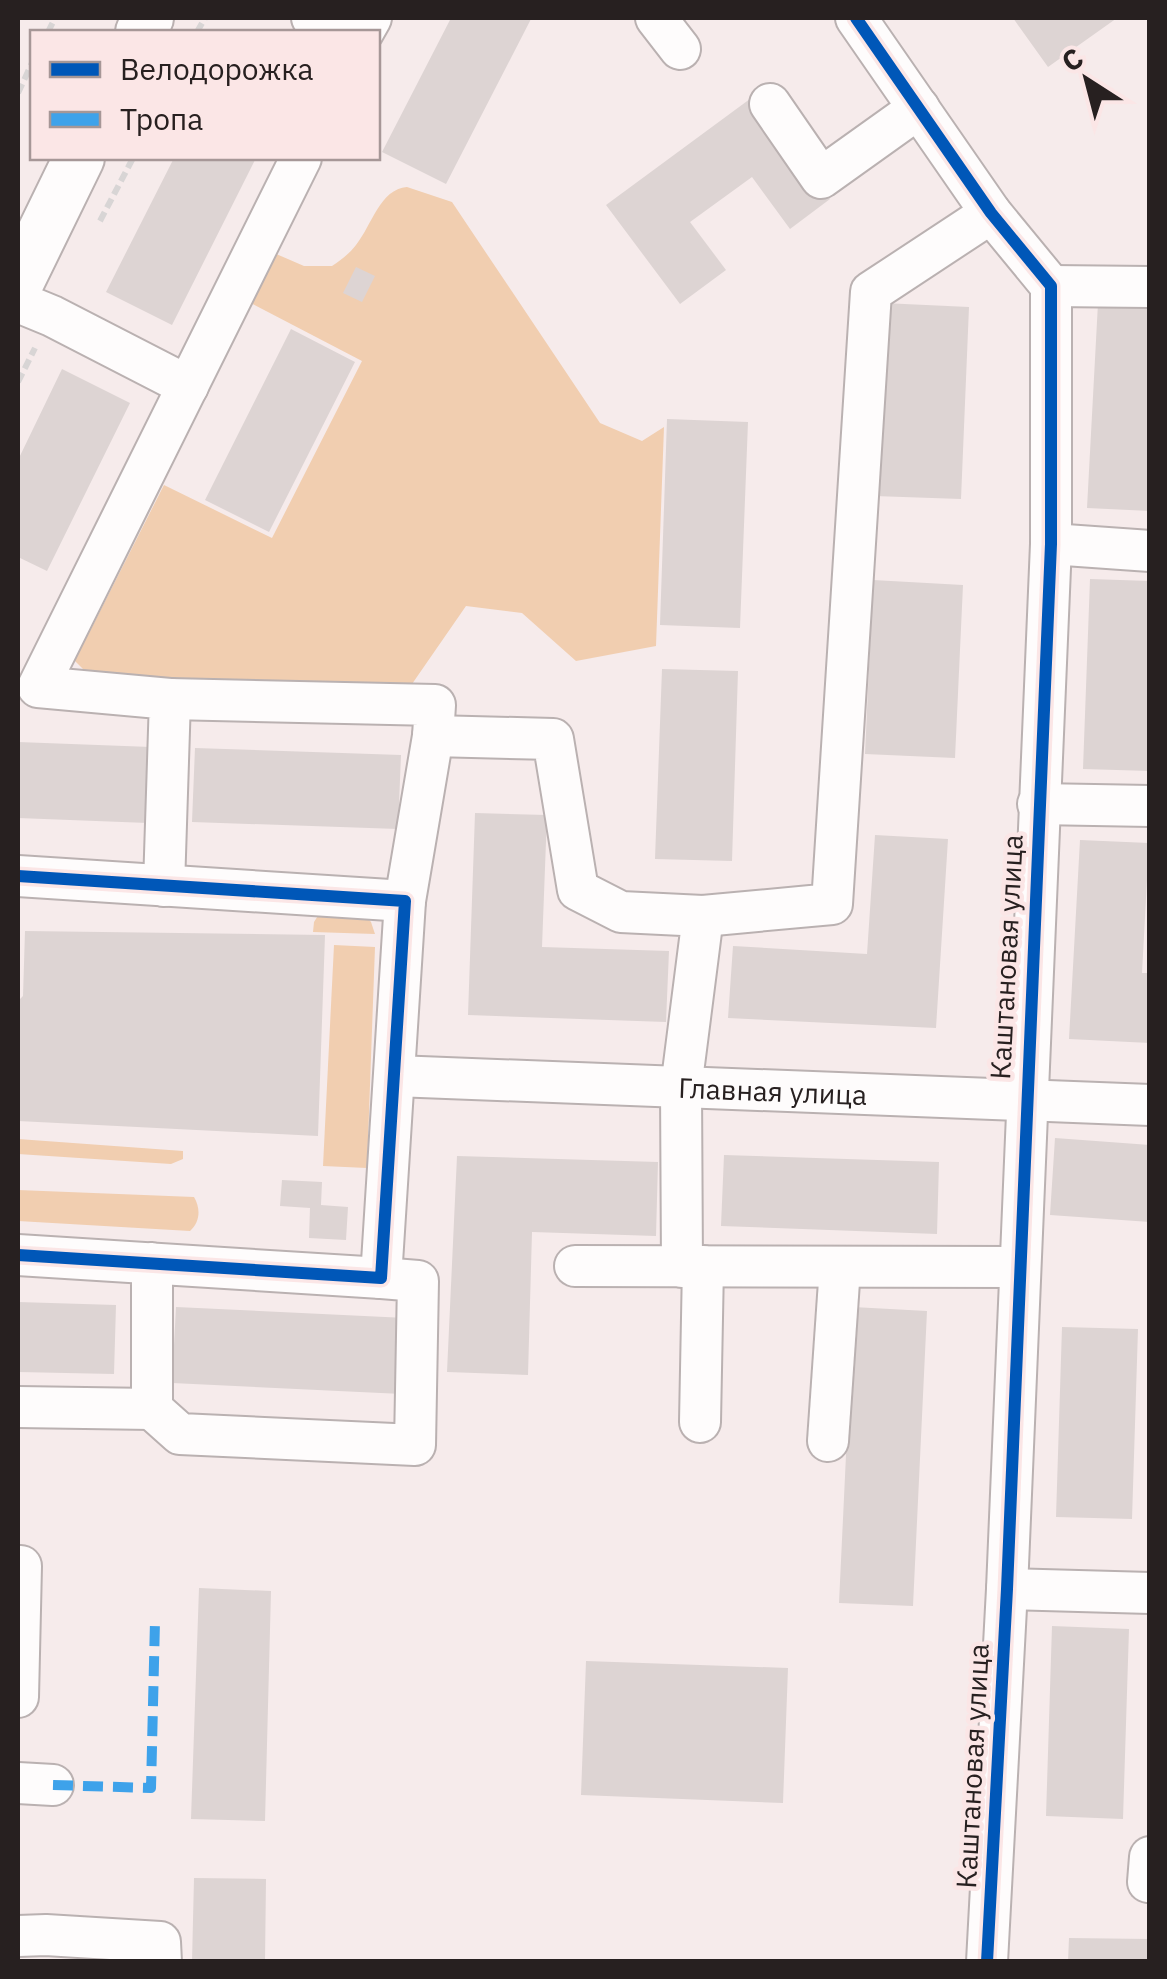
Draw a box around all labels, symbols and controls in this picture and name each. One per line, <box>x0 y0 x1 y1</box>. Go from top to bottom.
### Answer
legend <box>30 30 380 160</box>
north arrow <box>1037 30 1137 130</box>
text: С <box>1054 39 1090 80</box>
text: Велодорожка <box>120 49 314 88</box>
text: Тропа <box>120 99 203 138</box>
street label: Каштановая улица <box>981 834 1031 1080</box>
street label: Главная улица <box>678 1068 868 1113</box>
street label: Каштановая улица <box>947 1643 997 1889</box>

